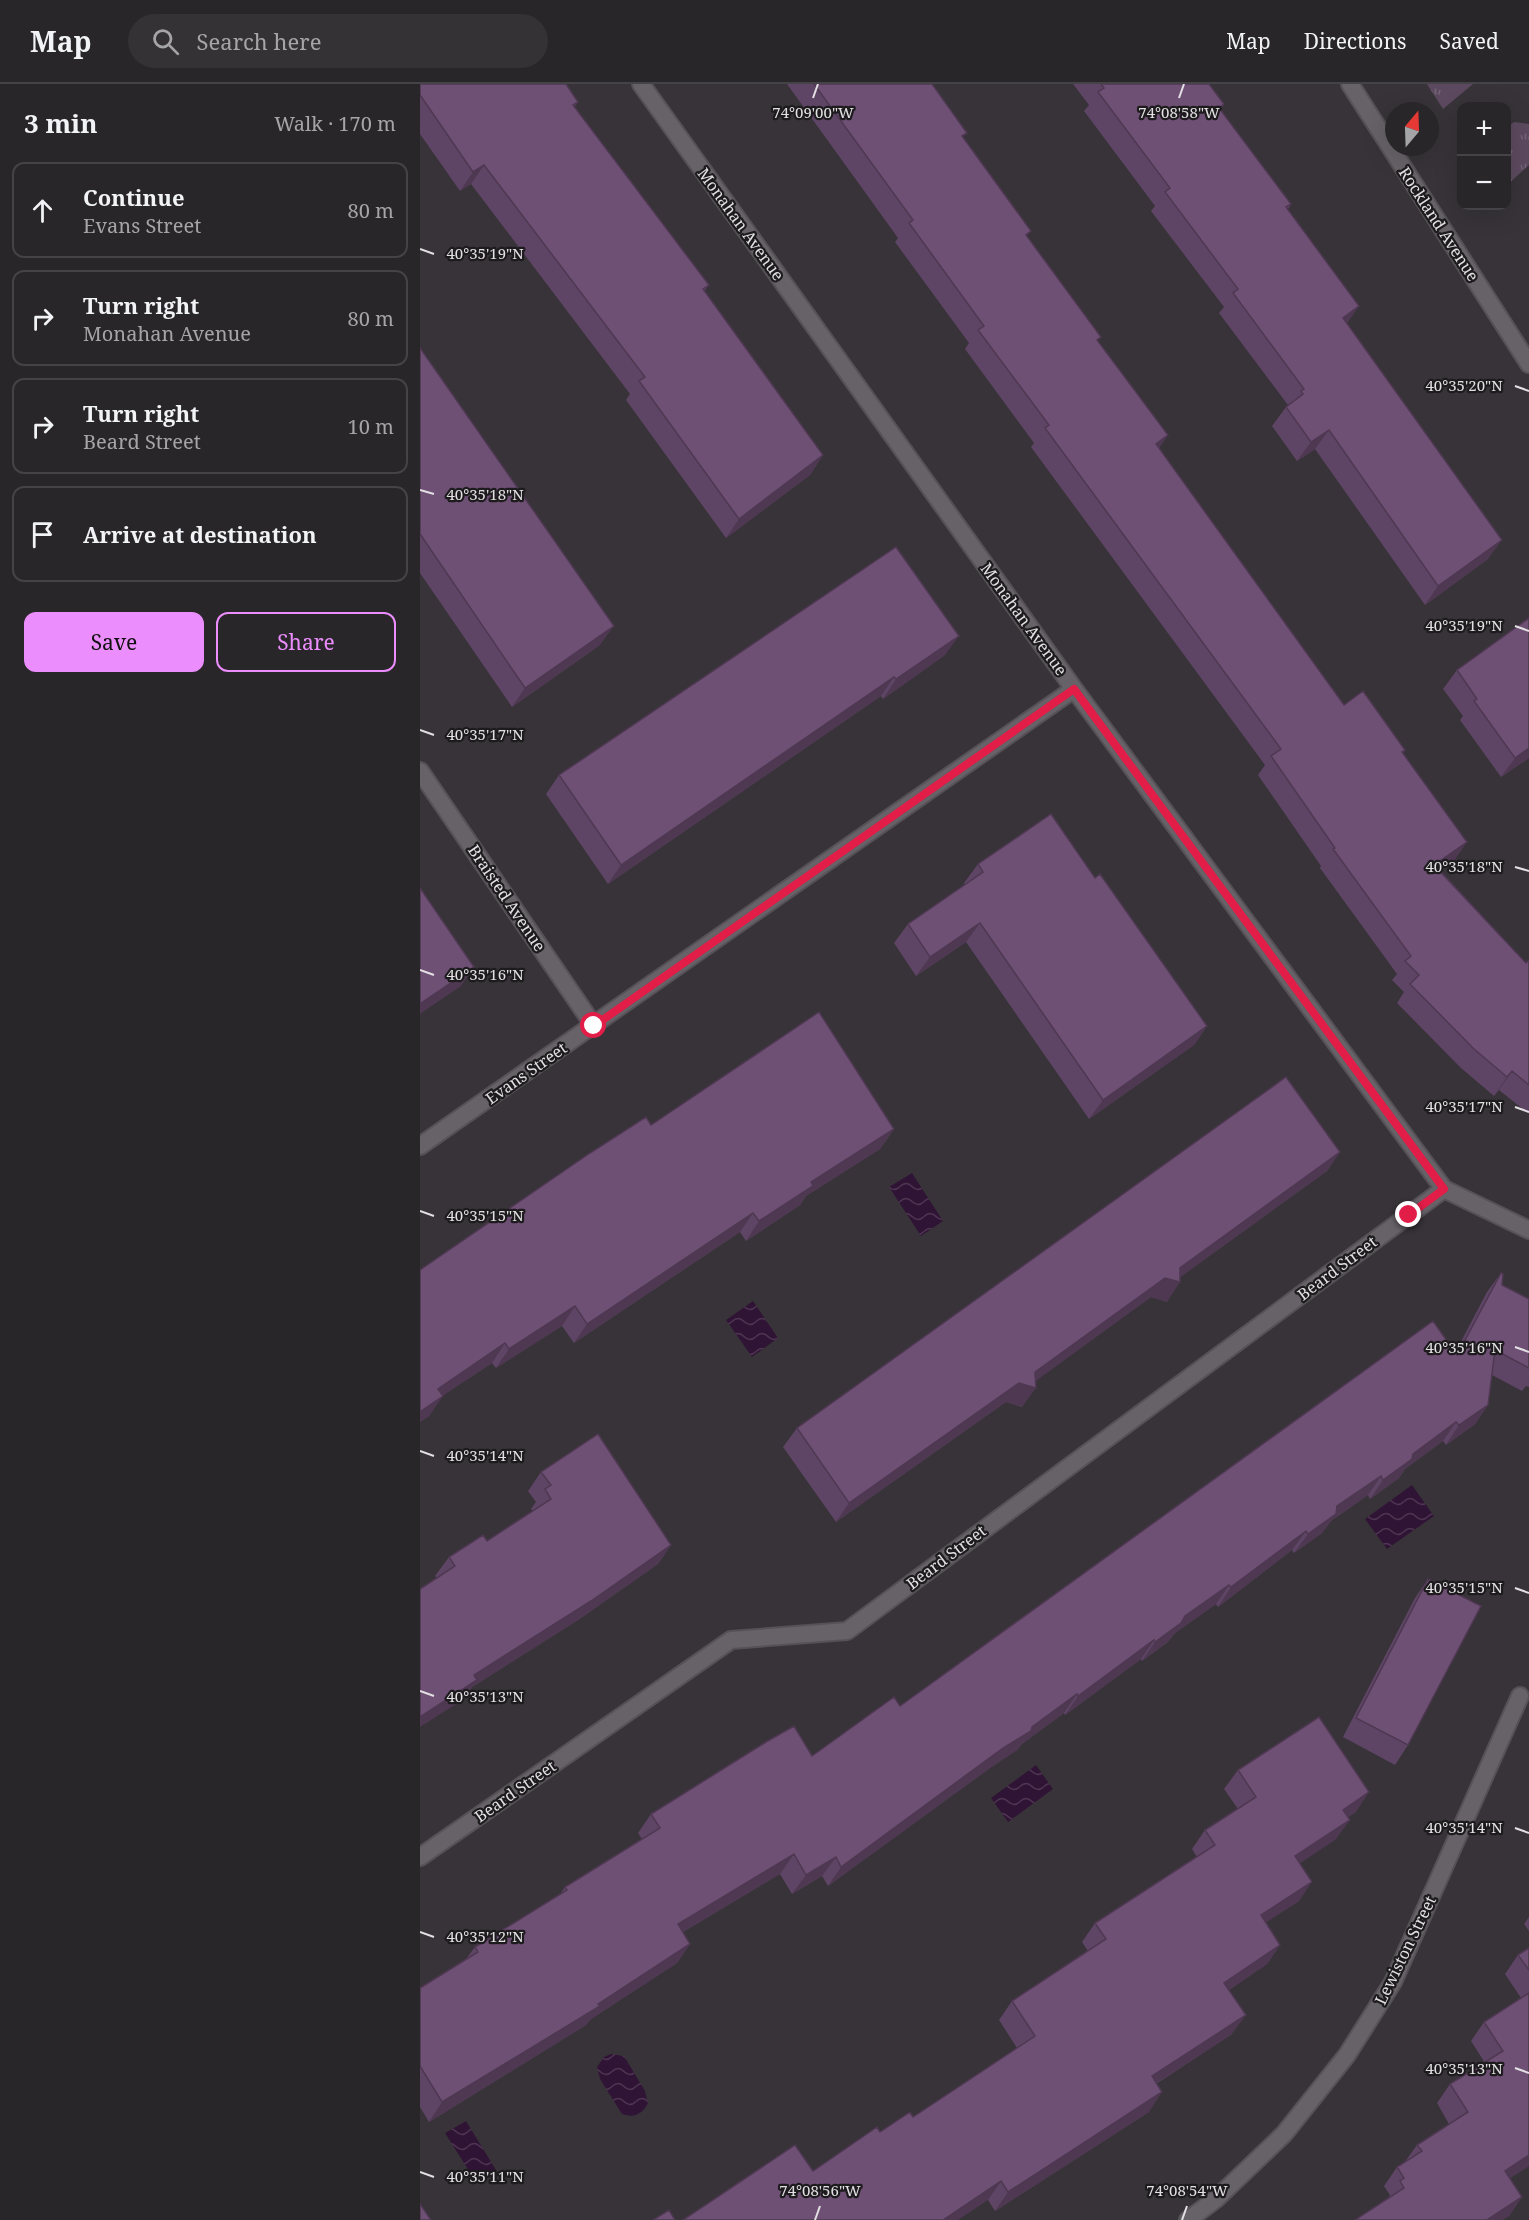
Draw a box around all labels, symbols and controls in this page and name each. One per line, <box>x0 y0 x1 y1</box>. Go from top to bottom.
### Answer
search box <box>128 14 548 68</box>
text: Map <box>30 22 92 60</box>
icon: search <box>149 25 182 58</box>
text: Search here <box>197 26 321 56</box>
text: Map <box>1226 27 1271 55</box>
text: Directions <box>1304 27 1406 55</box>
text: Saved <box>1439 27 1499 55</box>
text: 74°09'00"W <box>772 102 854 122</box>
text: 74°08'58"W <box>1138 102 1220 122</box>
north arrow <box>1385 102 1439 156</box>
map controls <box>1457 102 1511 210</box>
button: + <box>1457 102 1511 156</box>
text: 3 min <box>24 105 98 141</box>
text: Walk · 170 m <box>274 110 396 137</box>
button: − <box>1457 156 1511 210</box>
street label: Rockland Avenue <box>1394 162 1484 286</box>
street label: Monahan Avenue <box>693 163 789 285</box>
text: Continue <box>83 182 185 212</box>
icon: ahead <box>26 194 59 227</box>
text: 80 m <box>348 197 394 224</box>
text: Evans Street <box>83 212 201 239</box>
text: 40°35'19"N <box>446 243 524 263</box>
text: Turn right <box>83 290 199 320</box>
icon: right <box>26 302 59 335</box>
text: 80 m <box>348 305 394 332</box>
text: Monahan Avenue <box>83 320 251 347</box>
text: 40°35'20"N <box>1425 375 1503 395</box>
text: Turn right <box>83 398 199 428</box>
icon: right <box>26 410 59 443</box>
text: 10 m <box>348 413 394 440</box>
text: Beard Street <box>83 428 201 455</box>
text: 40°35'18"N <box>446 484 524 504</box>
icon: arrive <box>26 518 59 551</box>
text: Arrive at destination <box>83 519 317 549</box>
street label: Monahan Avenue <box>976 558 1072 680</box>
button: Save <box>24 612 204 672</box>
button: Share <box>216 612 396 672</box>
text: 40°35'19"N <box>1425 615 1503 635</box>
text: 40°35'17"N <box>446 724 524 744</box>
street label: Braisted Avenue <box>463 840 551 956</box>
text: 40°35'18"N <box>1425 856 1503 876</box>
text: 40°35'16"N <box>446 964 524 984</box>
route start <box>580 1012 606 1038</box>
street label: Evans Street <box>481 1037 571 1109</box>
text: 40°35'17"N <box>1425 1096 1503 1116</box>
route end <box>1395 1201 1421 1227</box>
text: 40°35'15"N <box>446 1205 524 1225</box>
street label: Beard Street <box>1293 1231 1382 1305</box>
text: 40°35'16"N <box>1425 1337 1503 1357</box>
text: 40°35'14"N <box>446 1445 524 1465</box>
street label: Beard Street <box>902 1520 991 1594</box>
text: 40°35'15"N <box>1425 1577 1503 1597</box>
text: 40°35'13"N <box>446 1686 524 1706</box>
street label: Beard Street <box>470 1755 560 1827</box>
text: 40°35'14"N <box>1425 1817 1503 1837</box>
street label: Lewiston Street <box>1369 1892 1441 2008</box>
text: 40°35'12"N <box>446 1926 524 1946</box>
text: 40°35'13"N <box>1425 2058 1503 2078</box>
text: 40°35'11"N <box>446 2166 524 2186</box>
text: 74°08'56"W <box>779 2180 861 2200</box>
text: 74°08'54"W <box>1146 2180 1228 2200</box>

